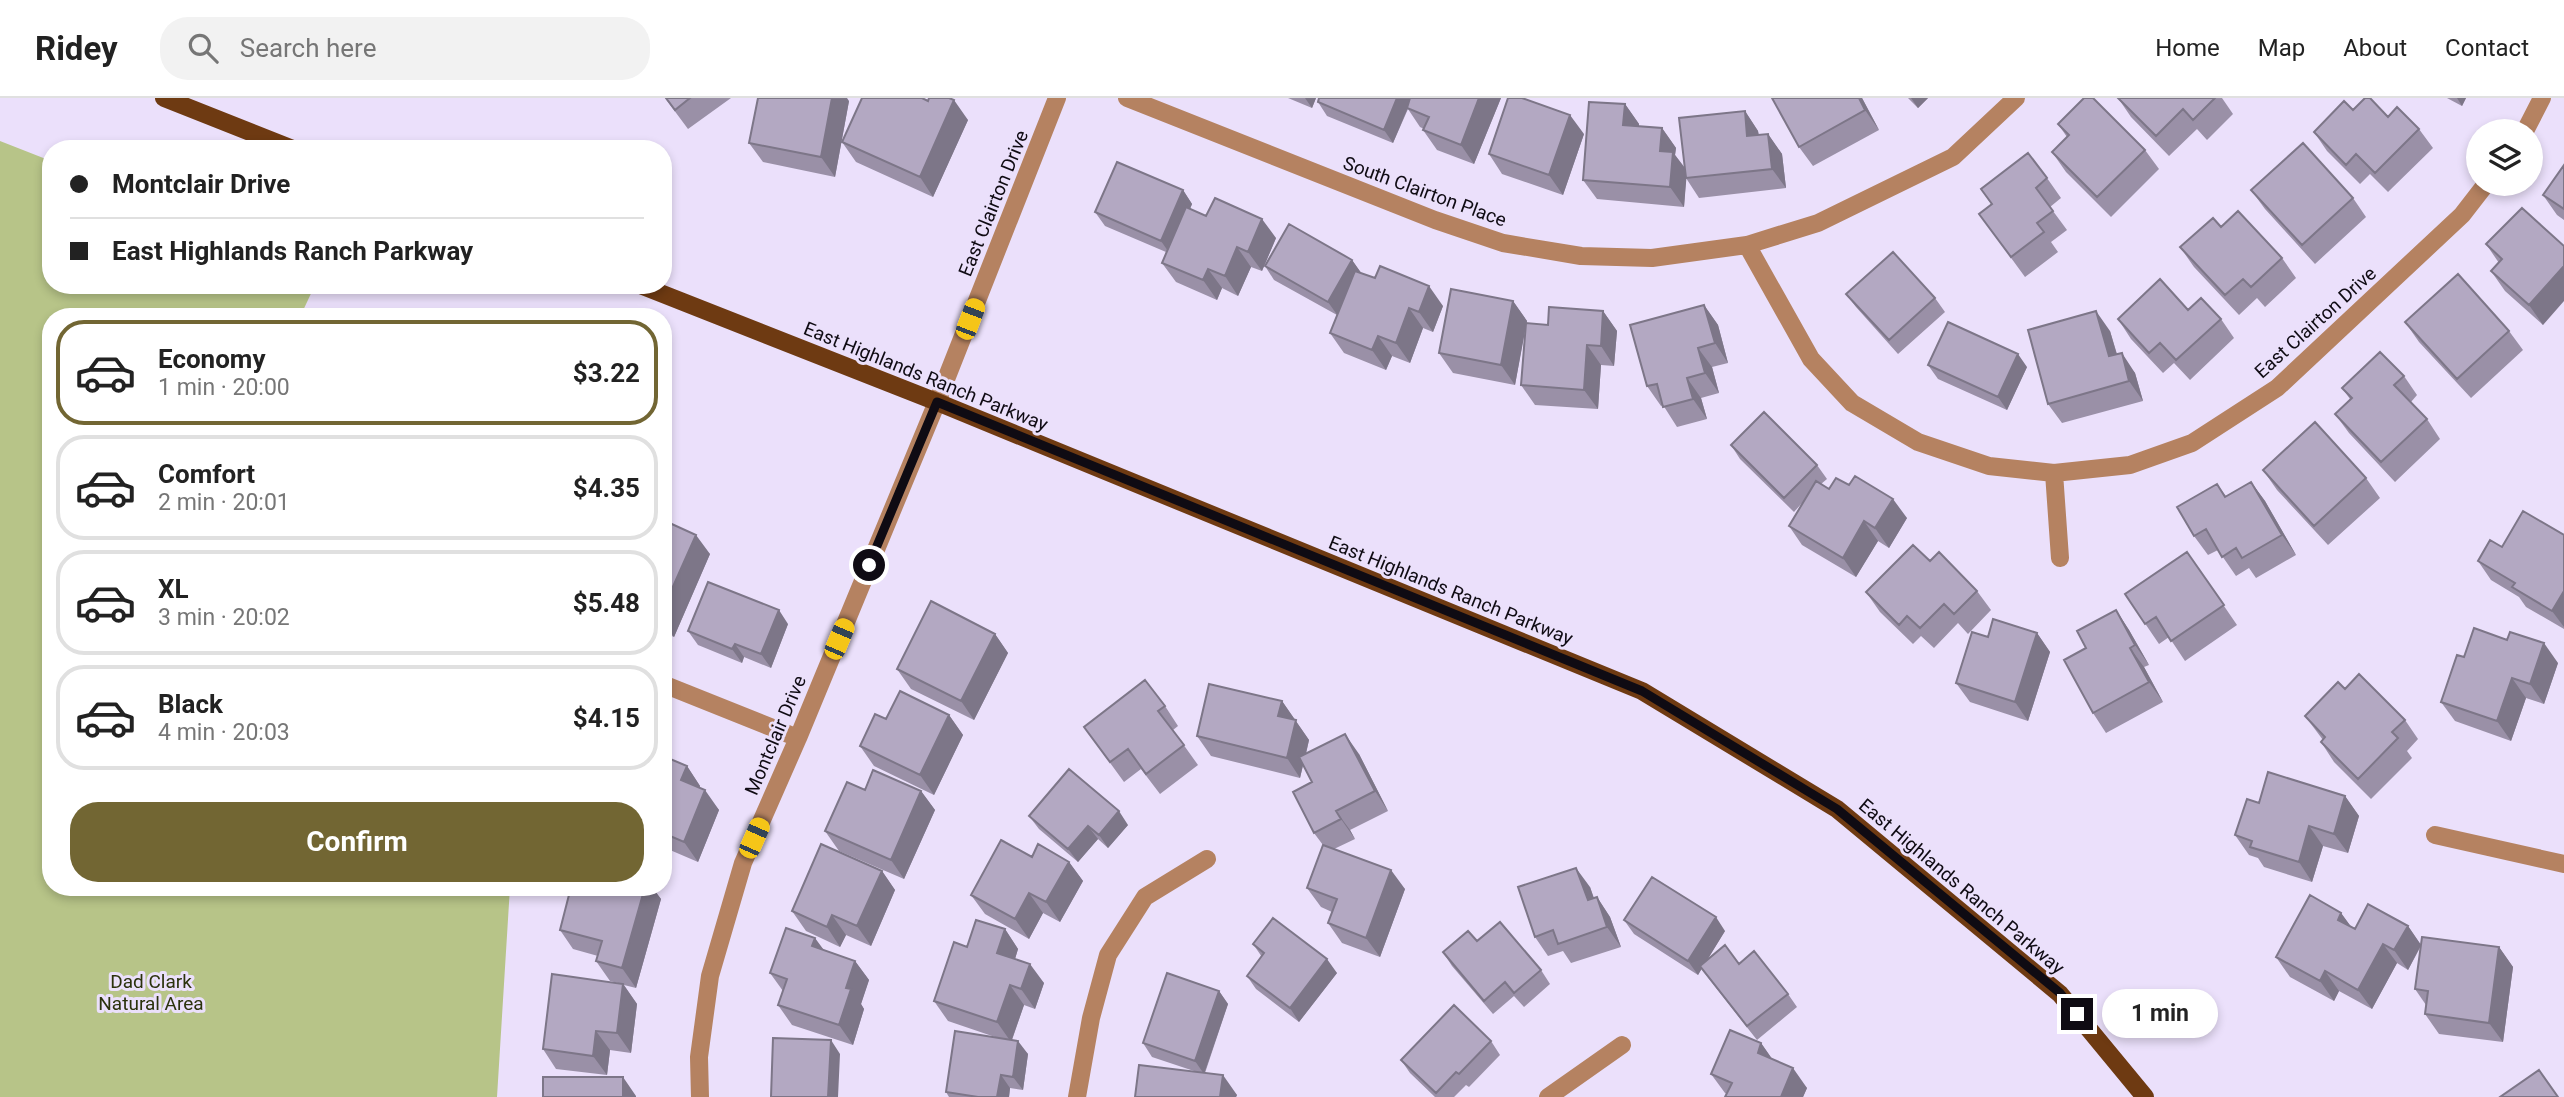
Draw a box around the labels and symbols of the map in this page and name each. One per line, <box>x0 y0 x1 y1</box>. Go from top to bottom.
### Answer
street label: East Clairton Drive <box>954 127 1033 280</box>
street label: South Clairton Place <box>1340 151 1510 232</box>
street label: East Clairton Drive <box>2250 262 2381 383</box>
car <box>953 296 988 342</box>
street label: East Highlands Ranch Parkway <box>800 317 1051 436</box>
street label: East Highlands Ranch Parkway <box>1325 531 1576 650</box>
route start <box>853 549 885 581</box>
car <box>822 616 857 662</box>
street label: Montclair Drive <box>740 672 811 798</box>
street label: East Highlands Ranch Parkway <box>1854 794 2069 979</box>
car <box>736 815 773 861</box>
park label: Dad Clark Natural Area <box>98 970 204 1015</box>
callout: 1 min <box>2102 990 2217 1038</box>
route end <box>2061 998 2093 1030</box>

